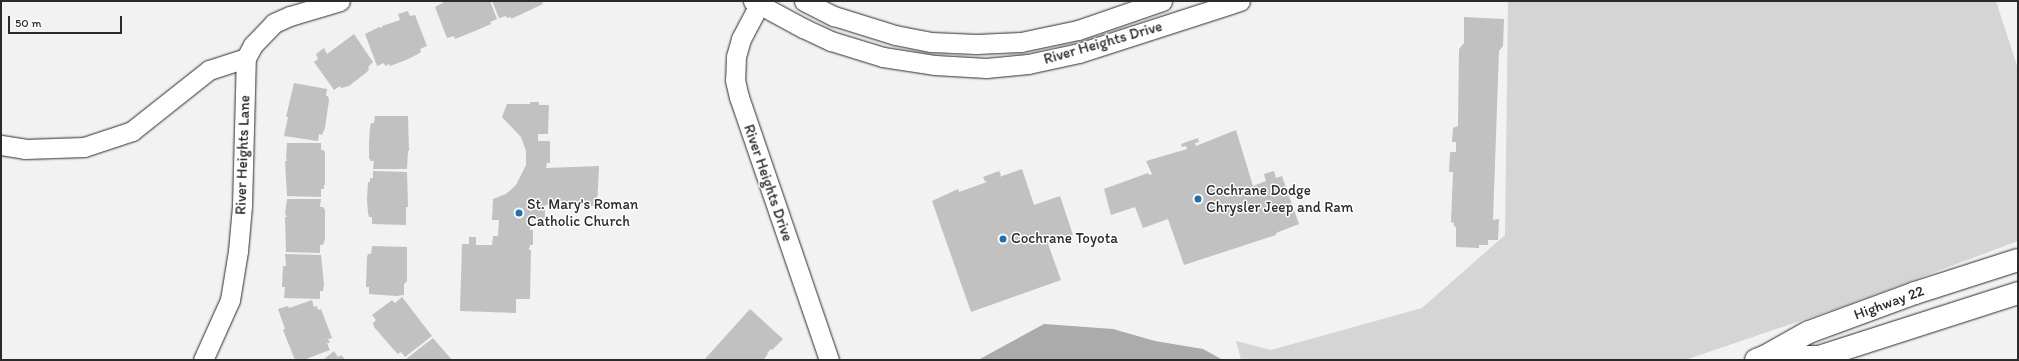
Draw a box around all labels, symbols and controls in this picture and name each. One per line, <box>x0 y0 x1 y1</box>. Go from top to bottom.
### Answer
scale bar <box>10 8 124 34</box>
text: 50 m <box>15 16 41 30</box>
street label: River Heights Drive <box>1042 18 1164 68</box>
street label: River Heights Lane <box>232 95 254 215</box>
street label: River Heights Drive <box>740 122 796 244</box>
place label: Cochrane Dodge Chrysler Jeep and Ram <box>1206 181 1354 216</box>
marker: Cochrane Dodge Chrysler Jeep and Ram <box>1193 194 1203 204</box>
place label: St. Mary's Roman Catholic Church <box>527 195 638 230</box>
marker: St. Mary's Roman Catholic Church <box>514 208 524 218</box>
place label: Cochrane Toyota <box>1011 230 1118 248</box>
marker: Cochrane Toyota <box>998 234 1008 244</box>
street label: Highway 22 <box>1851 282 1927 324</box>

